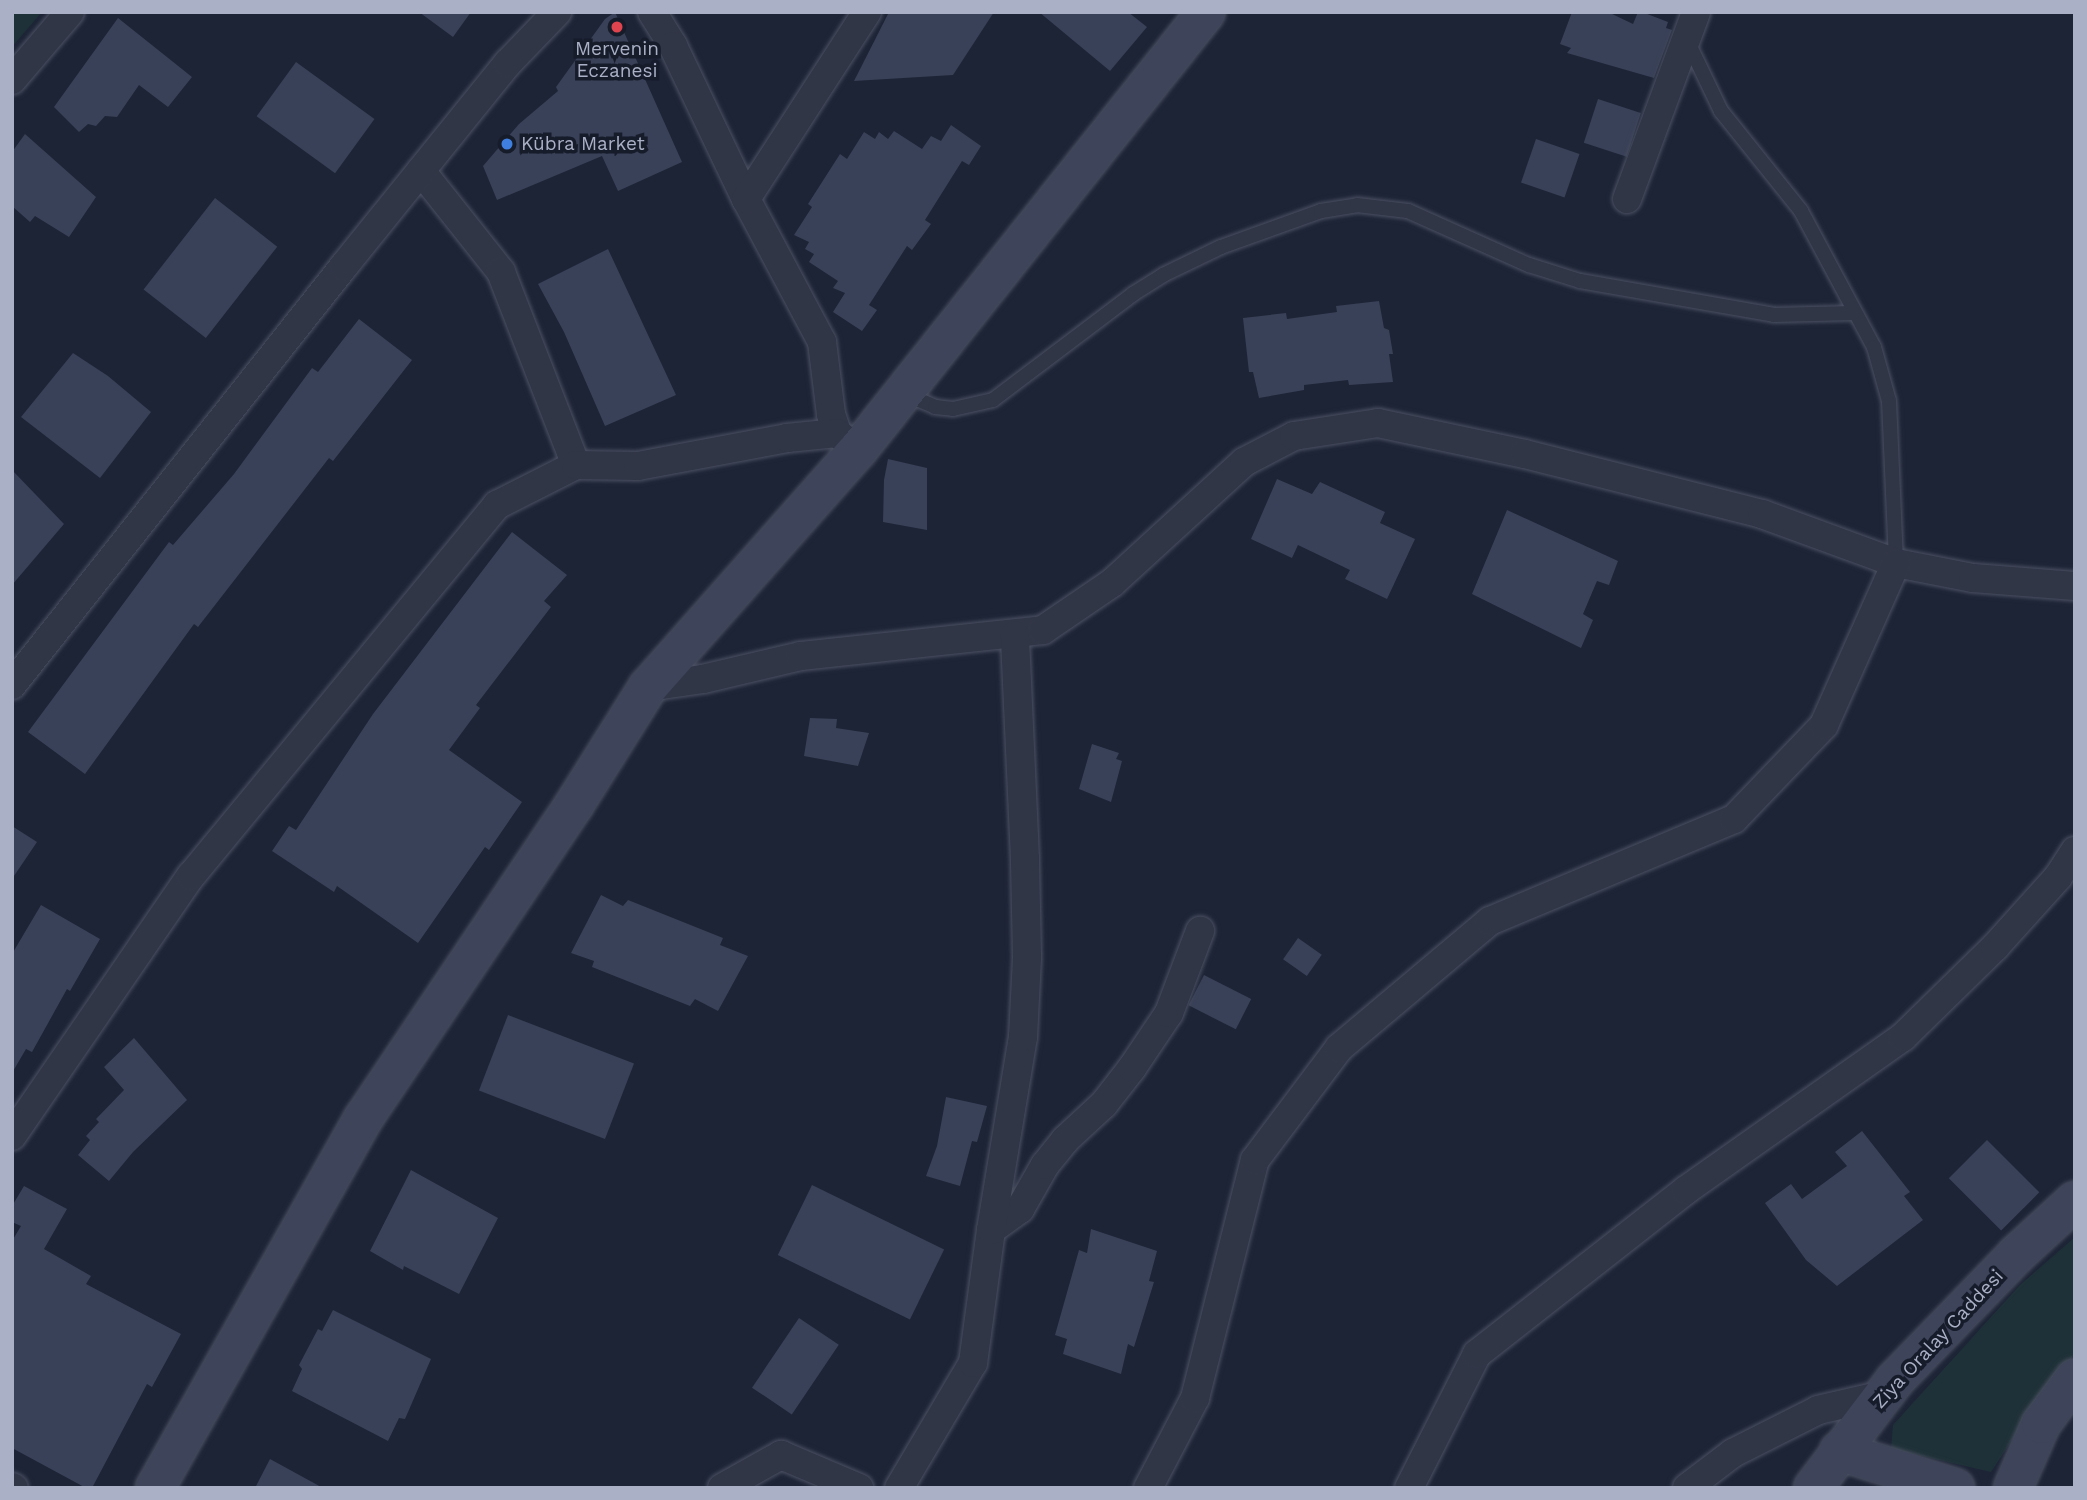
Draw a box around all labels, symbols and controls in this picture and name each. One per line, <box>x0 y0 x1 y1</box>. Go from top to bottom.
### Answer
marker: Mervenin Eczanesi <box>609 19 625 35</box>
place label: Mervenin Eczanesi <box>575 38 659 82</box>
place label: Kübra Market <box>521 133 645 155</box>
marker: Kübra Market <box>499 136 515 152</box>
street label: Ziya Oralay Caddesi <box>1868 1265 2008 1413</box>

